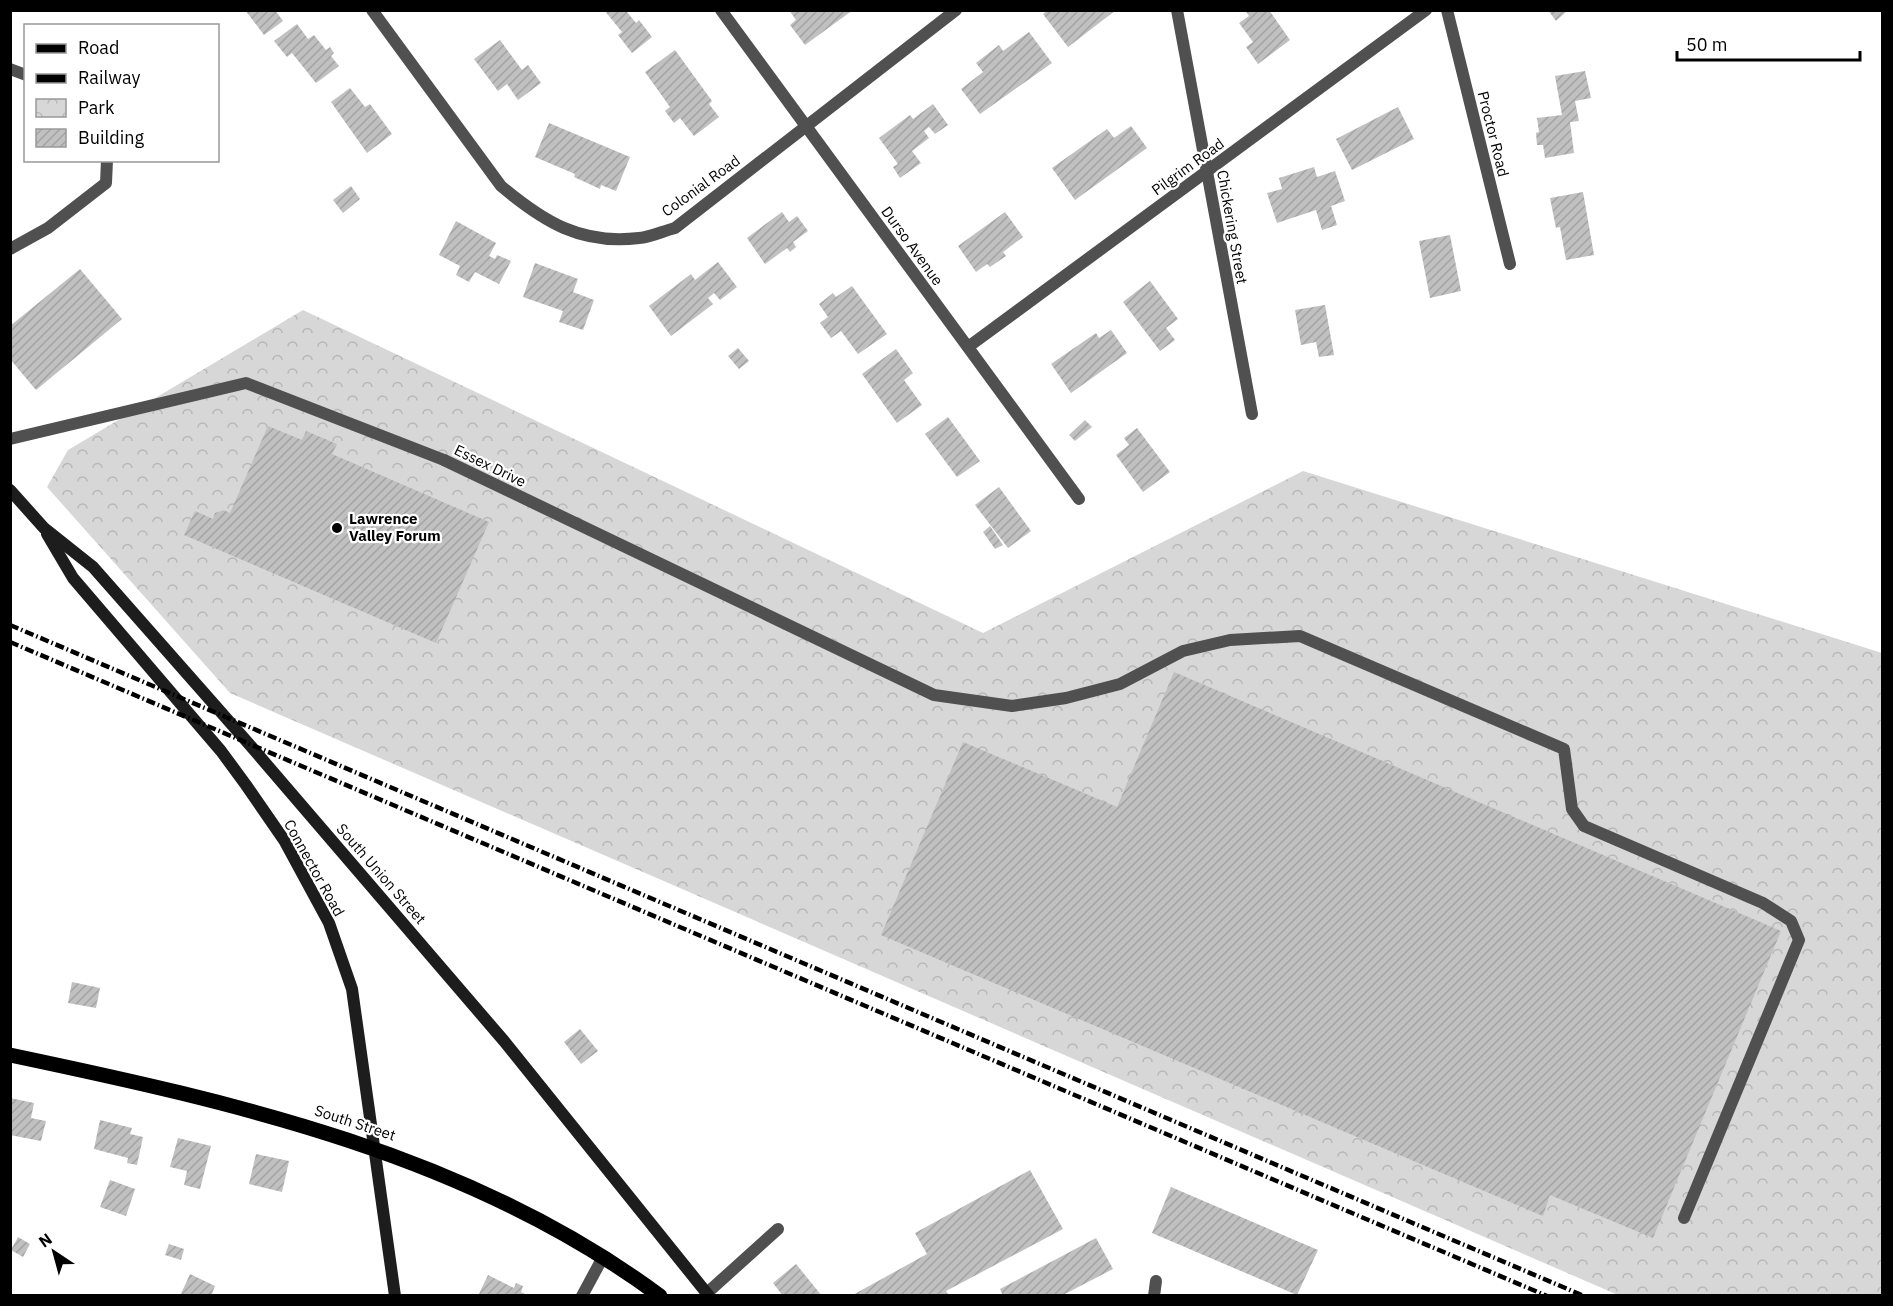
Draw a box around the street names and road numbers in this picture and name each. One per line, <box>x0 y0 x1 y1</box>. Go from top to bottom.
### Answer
street label: Proctor Road <box>1474 89 1513 179</box>
street label: Pilgrim Road <box>1148 134 1228 199</box>
street label: Colonial Road <box>658 151 744 220</box>
street label: Chickering Street <box>1213 168 1252 285</box>
street label: Durso Avenue <box>877 202 948 289</box>
street label: Essex Drive <box>451 440 529 491</box>
street label: Connector Road <box>280 816 349 919</box>
street label: South Union Street <box>333 820 430 928</box>
street label: South Street <box>312 1100 398 1145</box>

